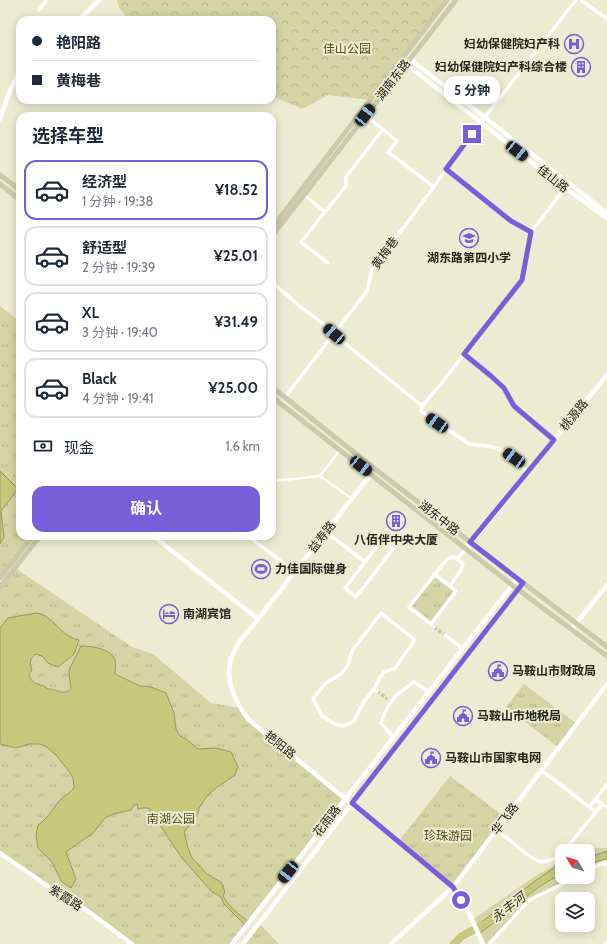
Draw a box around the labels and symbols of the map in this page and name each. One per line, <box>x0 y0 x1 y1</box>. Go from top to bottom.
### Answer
hospital icon: 妇幼保健院妇产科 <box>563 33 585 55</box>
place label: 妇幼保健院妇产科 <box>464 36 560 51</box>
park label: 佳山公园 <box>323 41 371 56</box>
street label: 湖南东路 <box>372 56 413 103</box>
building icon: 妇幼保健院妇产科综合楼 <box>570 56 592 78</box>
place label: 妇幼保健院妇产科综合楼 <box>435 59 567 74</box>
callout: 5 分钟 <box>444 76 500 104</box>
car <box>353 102 377 128</box>
route end <box>463 125 481 143</box>
car <box>504 139 530 163</box>
street label: 佳山路 <box>535 162 572 196</box>
school or university icon: 湖东路第四小学 <box>458 227 480 249</box>
street label: 黄梅巷 <box>368 234 401 272</box>
place label: 湖东路第四小学 <box>427 250 511 265</box>
car <box>321 322 347 346</box>
street label: 桃源路 <box>556 396 591 433</box>
car <box>424 411 450 435</box>
car <box>501 446 527 470</box>
car <box>348 454 374 478</box>
street label: 湖东中路 <box>416 497 463 538</box>
building icon: 八佰伴中央大厦 <box>385 510 407 532</box>
street label: 益寿路 <box>305 518 339 555</box>
place label: 八佰伴中央大厦 <box>354 532 438 547</box>
sports icon: 力佳国际健身 <box>250 558 272 580</box>
place label: 力佳国际健身 <box>275 561 347 576</box>
hotel icon: 南湖宾馆 <box>158 603 180 625</box>
place label: 南湖宾馆 <box>183 606 231 621</box>
public building icon: 马鞍山市财政局 <box>487 660 509 682</box>
place label: 马鞍山市财政局 <box>512 663 596 678</box>
public building icon: 马鞍山市地税局 <box>452 705 474 727</box>
place label: 马鞍山市地税局 <box>477 708 561 723</box>
street label: 艳阳路 <box>262 727 299 762</box>
public building icon: 马鞍山市国家电网 <box>420 747 442 769</box>
place label: 马鞍山市国家电网 <box>445 750 541 765</box>
street label: 华飞路 <box>488 800 521 838</box>
street label: 花雨路 <box>310 802 344 839</box>
park label: 南湖公园 <box>147 811 195 826</box>
park label: 珍珠游园 <box>424 828 472 843</box>
north arrow <box>555 844 595 884</box>
car <box>276 859 300 885</box>
street label: 紫霞路 <box>47 882 86 913</box>
water label: 永丰河 <box>488 887 531 925</box>
route start <box>452 891 470 909</box>

